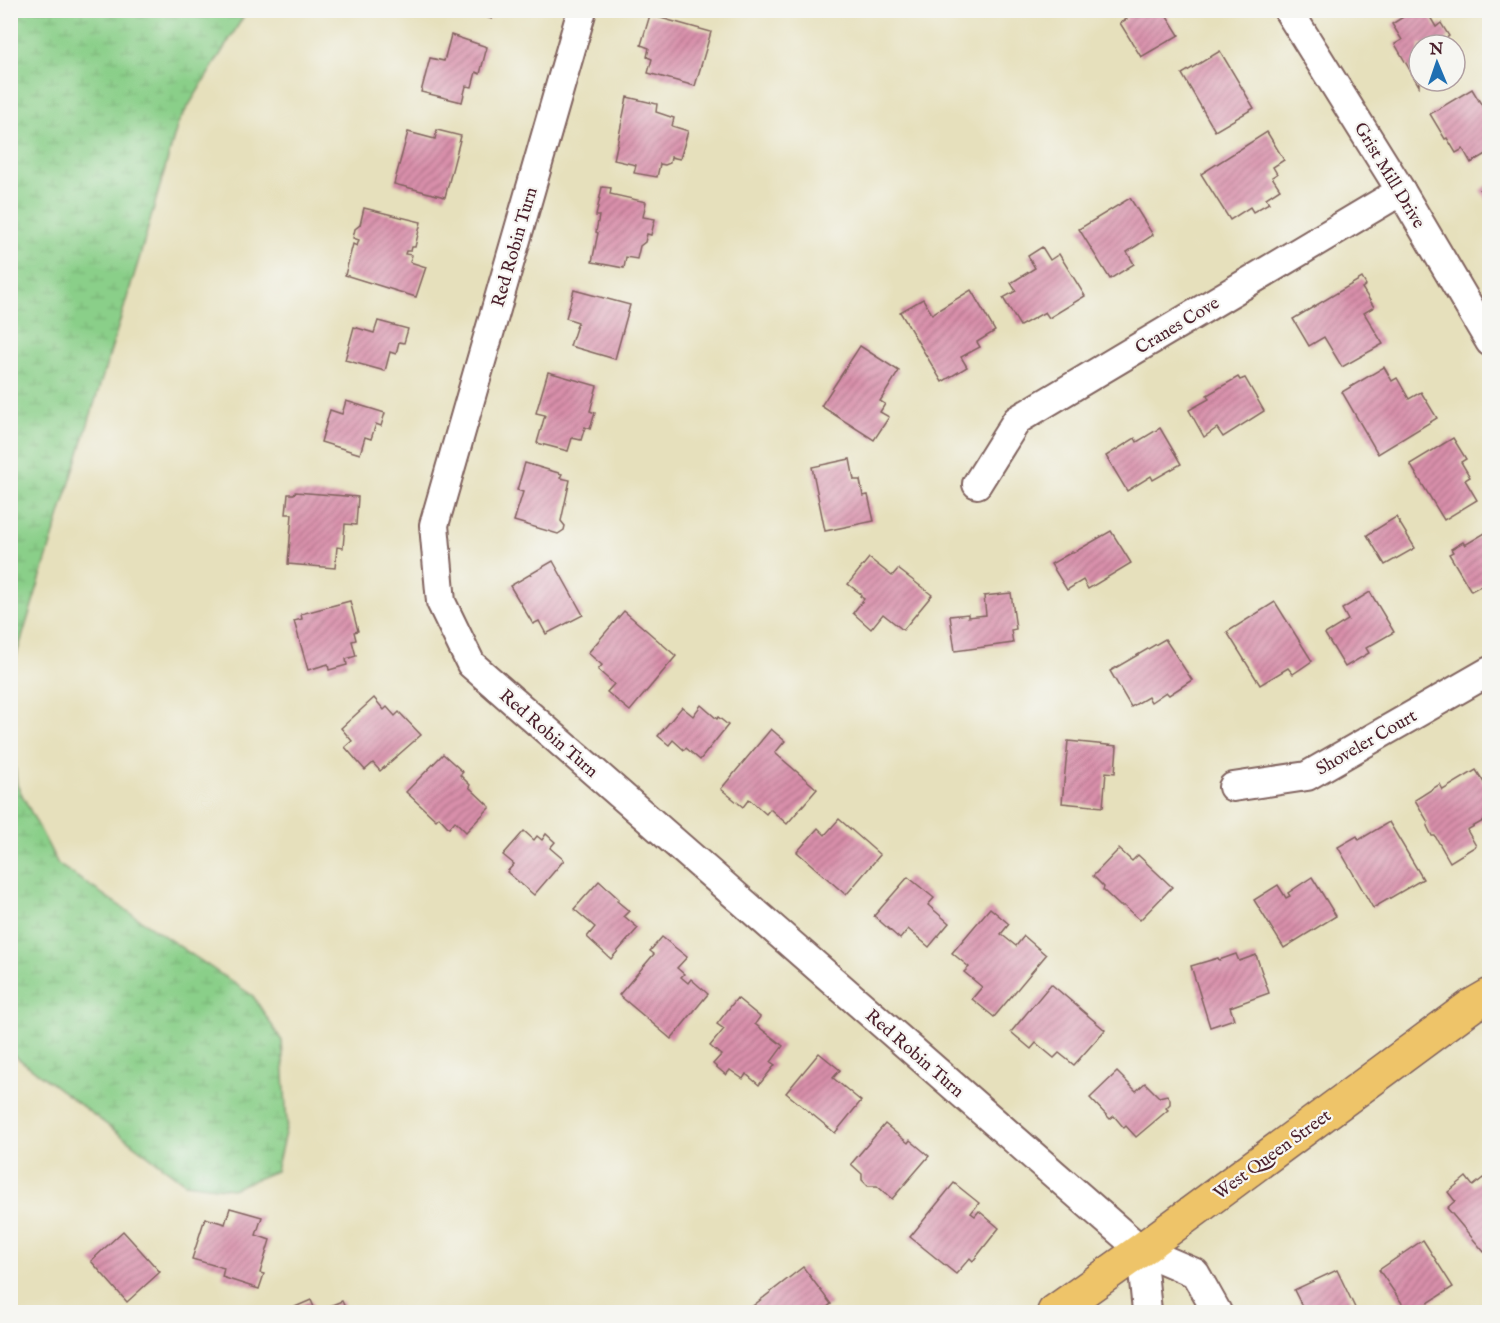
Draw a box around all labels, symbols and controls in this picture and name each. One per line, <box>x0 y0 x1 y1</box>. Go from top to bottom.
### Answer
north arrow <box>1407 33 1467 93</box>
text: N <box>1428 40 1444 60</box>
street label: Grist Mill Drive <box>1348 119 1429 233</box>
street label: Red Robin Turn <box>487 184 544 310</box>
street label: Cranes Cove <box>1132 292 1224 360</box>
street label: Red Robin Turn <box>494 685 603 784</box>
street label: Shoveler Court <box>1312 705 1421 781</box>
street label: Red Robin Turn <box>860 1005 969 1104</box>
street label: West Queen Street <box>1210 1105 1336 1206</box>

